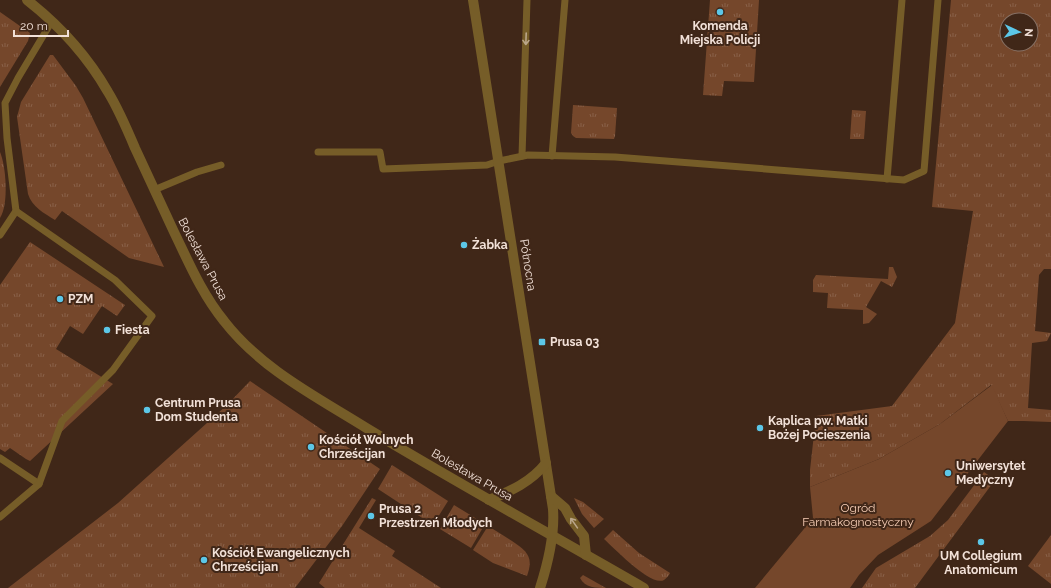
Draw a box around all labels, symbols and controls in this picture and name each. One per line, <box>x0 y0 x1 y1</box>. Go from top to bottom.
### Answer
marker: Komenda Miejska Policji <box>715 7 725 17</box>
scale bar <box>14 12 68 38</box>
north arrow <box>999 12 1039 52</box>
text: 20 m <box>20 19 48 33</box>
place label: Komenda Miejska Policji <box>680 19 760 47</box>
text: N <box>1022 28 1035 37</box>
one-way arrow <box>522 32 530 45</box>
street label: Bolesława Prusa <box>175 215 231 303</box>
place label: Żabka <box>472 237 508 252</box>
street label: Północna <box>517 238 539 292</box>
marker: Żabka <box>459 240 469 250</box>
place label: PZM <box>68 292 93 306</box>
marker: PZM <box>55 294 65 304</box>
place label: Fiesta <box>115 323 150 337</box>
marker: Fiesta <box>102 325 112 335</box>
place label: Prusa 03 <box>550 335 600 349</box>
marker: Prusa 03 <box>537 337 547 347</box>
place label: Centrum Prusa Dom Studenta <box>155 396 241 424</box>
marker: Centrum Prusa Dom Studenta <box>142 405 152 415</box>
place label: Kaplica pw. Matki Bożej Pocieszenia <box>768 414 870 442</box>
marker: Kaplica pw. Matki Bożej Pocieszenia <box>755 423 765 433</box>
place label: Kościół Wolnych Chrześcijan <box>319 433 414 461</box>
marker: Kościół Wolnych Chrześcijan <box>306 442 316 452</box>
street label: Bolesława Prusa <box>429 446 515 504</box>
place label: Uniwersytet Medyczny <box>956 459 1026 487</box>
marker: Uniwersytet Medyczny <box>943 468 953 478</box>
park label: Ogród Farmakognostyczny <box>802 501 914 529</box>
place label: Prusa 2 Przestrzeń Młodych <box>379 502 492 530</box>
marker: Prusa 2 Przestrzeń Młodych <box>366 511 376 521</box>
one-way arrow <box>570 518 578 529</box>
marker: UM Collegium Anatomicum <box>976 537 986 547</box>
place label: Kościół Ewangelicznych Chrześcijan <box>212 546 350 574</box>
place label: UM Collegium Anatomicum <box>940 549 1022 577</box>
marker: Kościół Ewangelicznych Chrześcijan <box>199 555 209 565</box>

